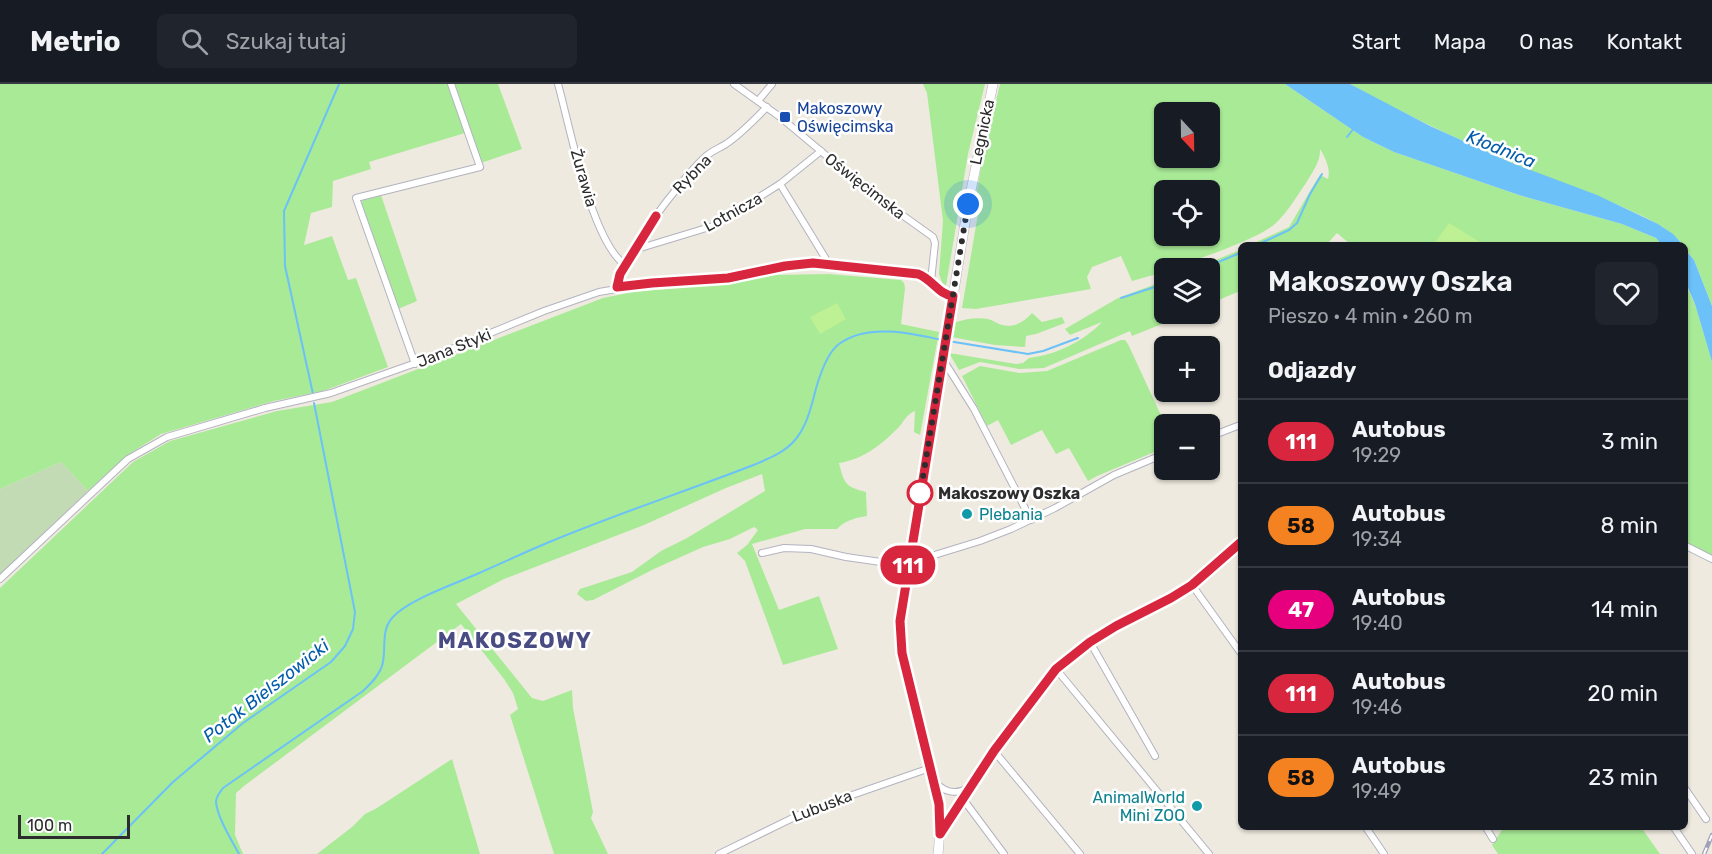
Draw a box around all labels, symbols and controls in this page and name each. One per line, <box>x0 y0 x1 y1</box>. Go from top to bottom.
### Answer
search box <box>157 14 577 68</box>
text: Metrio <box>30 25 121 58</box>
icon: search <box>178 25 211 58</box>
text: Szukaj tutaj <box>226 28 346 55</box>
text: Start <box>1352 29 1401 54</box>
text: Mapa <box>1434 29 1486 54</box>
text: O nas <box>1519 29 1574 54</box>
text: Kontakt <box>1607 29 1682 54</box>
street label: Legnicka <box>966 97 998 167</box>
place label: Makoszowy Oświęcimska <box>797 99 893 137</box>
north arrow <box>1154 102 1220 168</box>
map controls <box>1154 102 1220 480</box>
marker: Makoszowy Oświęcimska <box>778 110 792 124</box>
water label: Kłodnica <box>1463 125 1539 173</box>
street label: Żurawia <box>567 147 601 209</box>
street label: Oświęcimska <box>821 149 909 224</box>
street label: Rybna <box>669 150 715 198</box>
button: locate <box>1154 180 1220 246</box>
street label: Lotnicza <box>701 188 765 236</box>
your location <box>953 189 983 219</box>
button: layers <box>1154 258 1220 324</box>
button: heart <box>1595 262 1658 325</box>
text: Makoszowy Oszka <box>1268 265 1513 298</box>
text: Pieszo · 4 min · 260 m <box>1268 304 1473 328</box>
street label: Jana Styki <box>414 324 494 372</box>
button: + <box>1154 336 1220 402</box>
text: Odjazdy <box>1268 357 1356 384</box>
button: − <box>1154 414 1220 480</box>
text: Autobus <box>1352 416 1446 443</box>
text: 3 min <box>1601 428 1658 455</box>
text: 111 <box>1285 429 1317 454</box>
text: 19:29 <box>1352 443 1401 467</box>
marker: Makoszowy Oszka <box>907 480 933 506</box>
place label: Makoszowy Oszka <box>938 484 1080 503</box>
text: Autobus <box>1352 500 1446 527</box>
place label: Plebania <box>979 505 1043 524</box>
marker: Plebania <box>960 507 974 521</box>
text: 8 min <box>1600 512 1658 539</box>
text: 58 <box>1287 513 1315 538</box>
text: 19:34 <box>1352 527 1402 551</box>
line badge: 111 <box>874 546 942 584</box>
text: 111 <box>892 553 924 578</box>
text: Autobus <box>1352 584 1446 611</box>
text: 14 min <box>1591 596 1658 623</box>
text: 47 <box>1288 597 1314 622</box>
text: 19:40 <box>1352 611 1403 635</box>
district label: MAKOSZOWY <box>438 627 592 654</box>
water label: Potok Bielszowicki <box>199 635 334 747</box>
text: Autobus <box>1352 668 1446 695</box>
text: 20 min <box>1588 680 1658 707</box>
text: 111 <box>1285 681 1317 706</box>
text: 19:46 <box>1352 695 1402 719</box>
text: Autobus <box>1352 752 1446 779</box>
text: 23 min <box>1588 764 1658 791</box>
text: 58 <box>1287 765 1315 790</box>
text: 19:49 <box>1352 779 1402 803</box>
street label: Lubuska <box>789 786 855 826</box>
place label: AnimalWorld Mini ZOO <box>1093 788 1185 825</box>
marker: AnimalWorld Mini ZOO <box>1190 799 1204 813</box>
scale bar <box>18 812 130 840</box>
text: 100 m <box>27 816 72 835</box>

